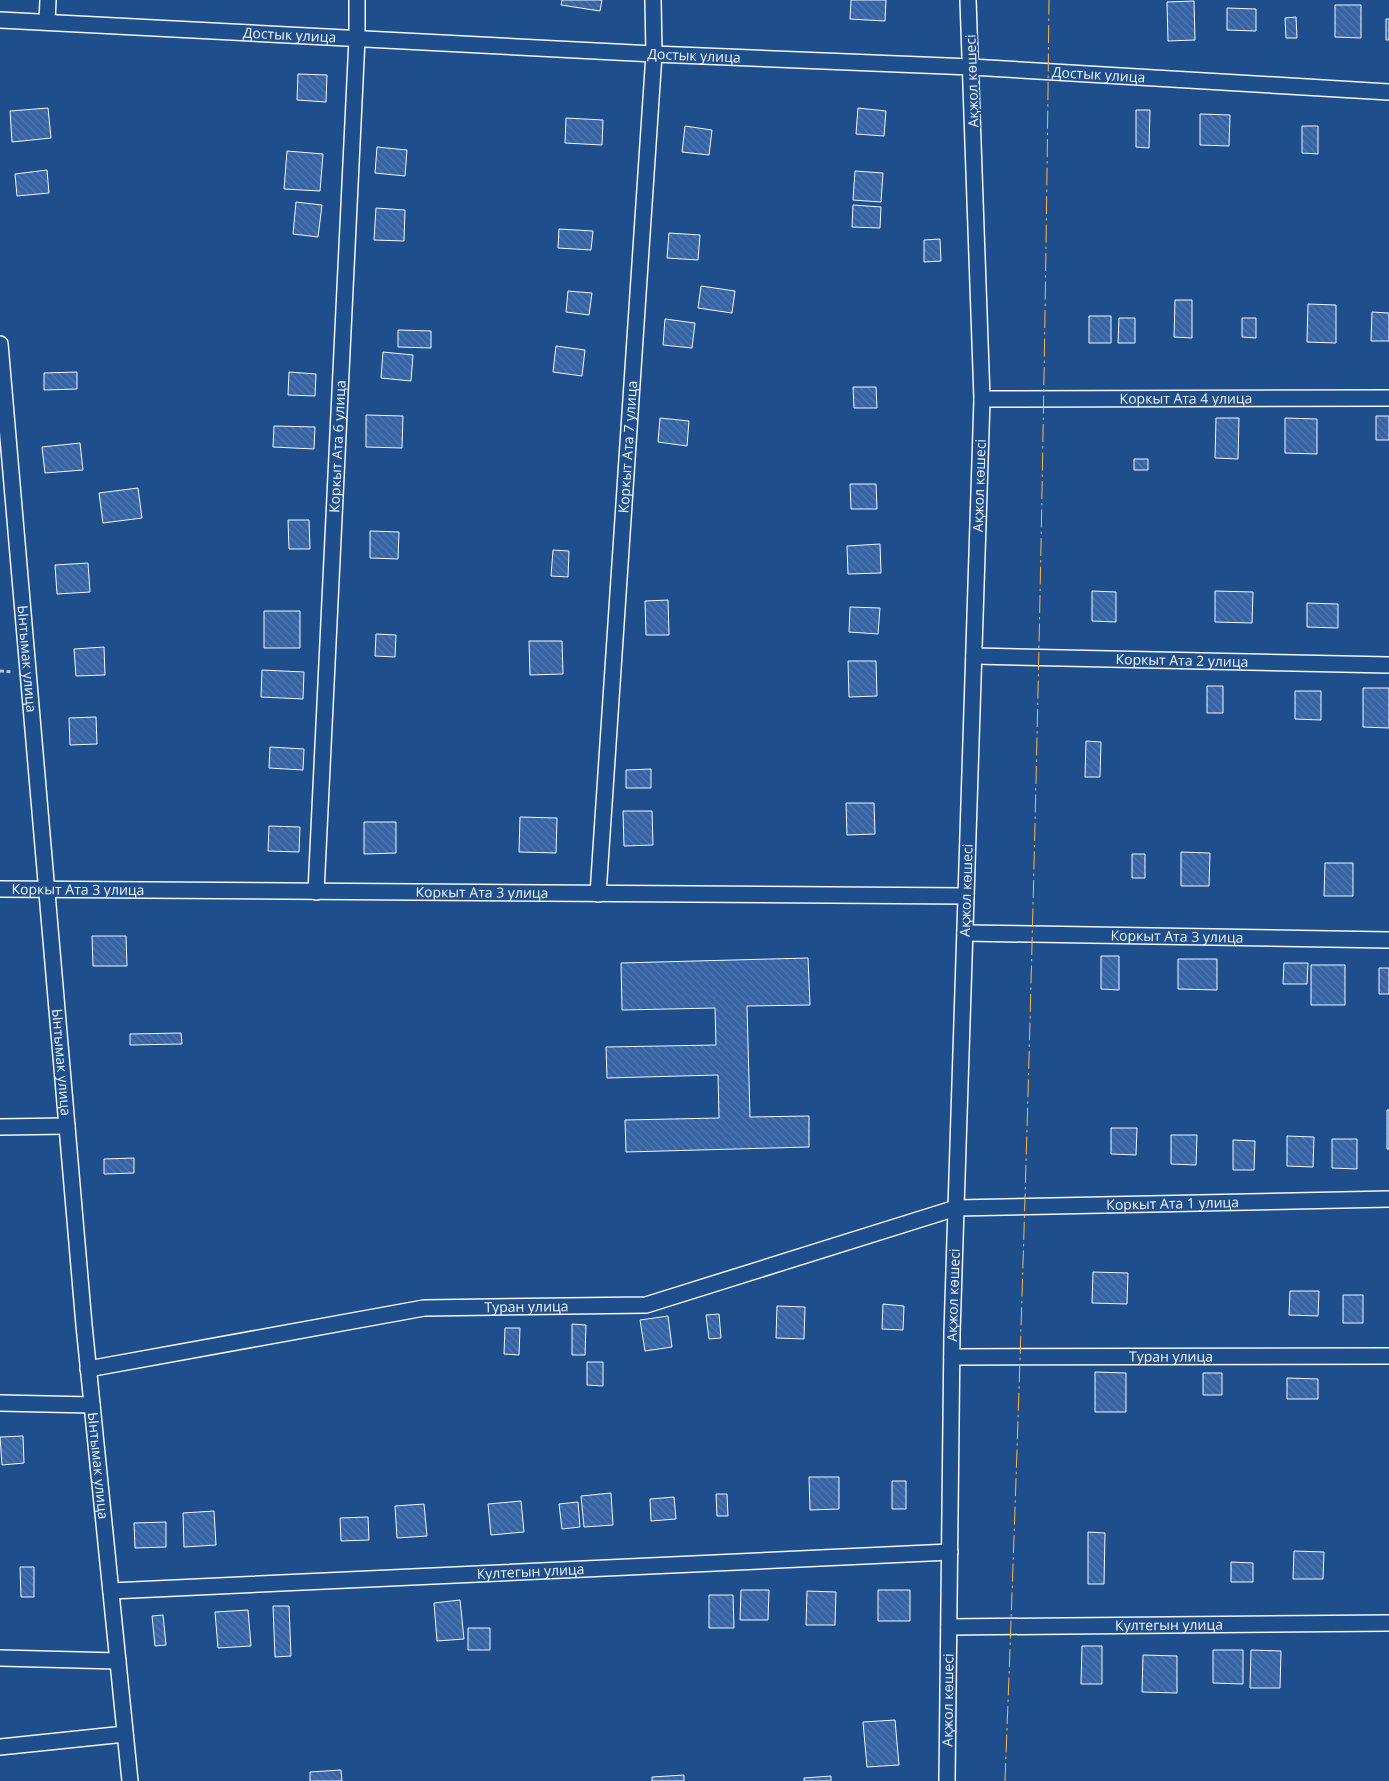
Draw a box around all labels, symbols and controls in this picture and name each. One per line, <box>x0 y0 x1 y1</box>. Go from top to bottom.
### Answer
street label: Достык улица <box>242 23 337 46</box>
street label: Ақжол көшесі <box>960 34 983 128</box>
street label: Достык улица <box>647 44 741 67</box>
street label: Достык улица <box>1051 62 1146 86</box>
street label: Коркыт Ата 6 улица <box>324 380 350 513</box>
street label: Коркыт Ата 7 улица <box>613 380 641 514</box>
street label: Коркыт Ата 4 улица <box>1120 388 1252 408</box>
street label: Ақжол көшесі <box>968 439 990 532</box>
street label: Ынтымак улица <box>13 604 42 713</box>
street label: Коркыт Ата 2 улица <box>1115 649 1249 671</box>
street label: Ақжол көшесі <box>955 843 977 937</box>
street label: Коркыт Ата 3 улица <box>12 879 144 899</box>
street label: Коркыт Ата 3 улица <box>416 882 548 902</box>
street label: Коркыт Ата 3 улица <box>1110 925 1244 947</box>
street label: Ынтымак улица <box>48 1008 76 1117</box>
street label: Коркыт Ата 1 улица <box>1106 1192 1239 1214</box>
street label: Ақжол көшесі <box>942 1248 964 1342</box>
street label: Туран улица <box>484 1296 569 1316</box>
street label: Туран улица <box>1129 1346 1213 1366</box>
street label: Ынтымак улица <box>84 1411 114 1520</box>
street label: Култегын улица <box>476 1559 585 1583</box>
street label: Култегын улица <box>1115 1615 1223 1634</box>
street label: Ақжол көшесі <box>937 1653 957 1747</box>

